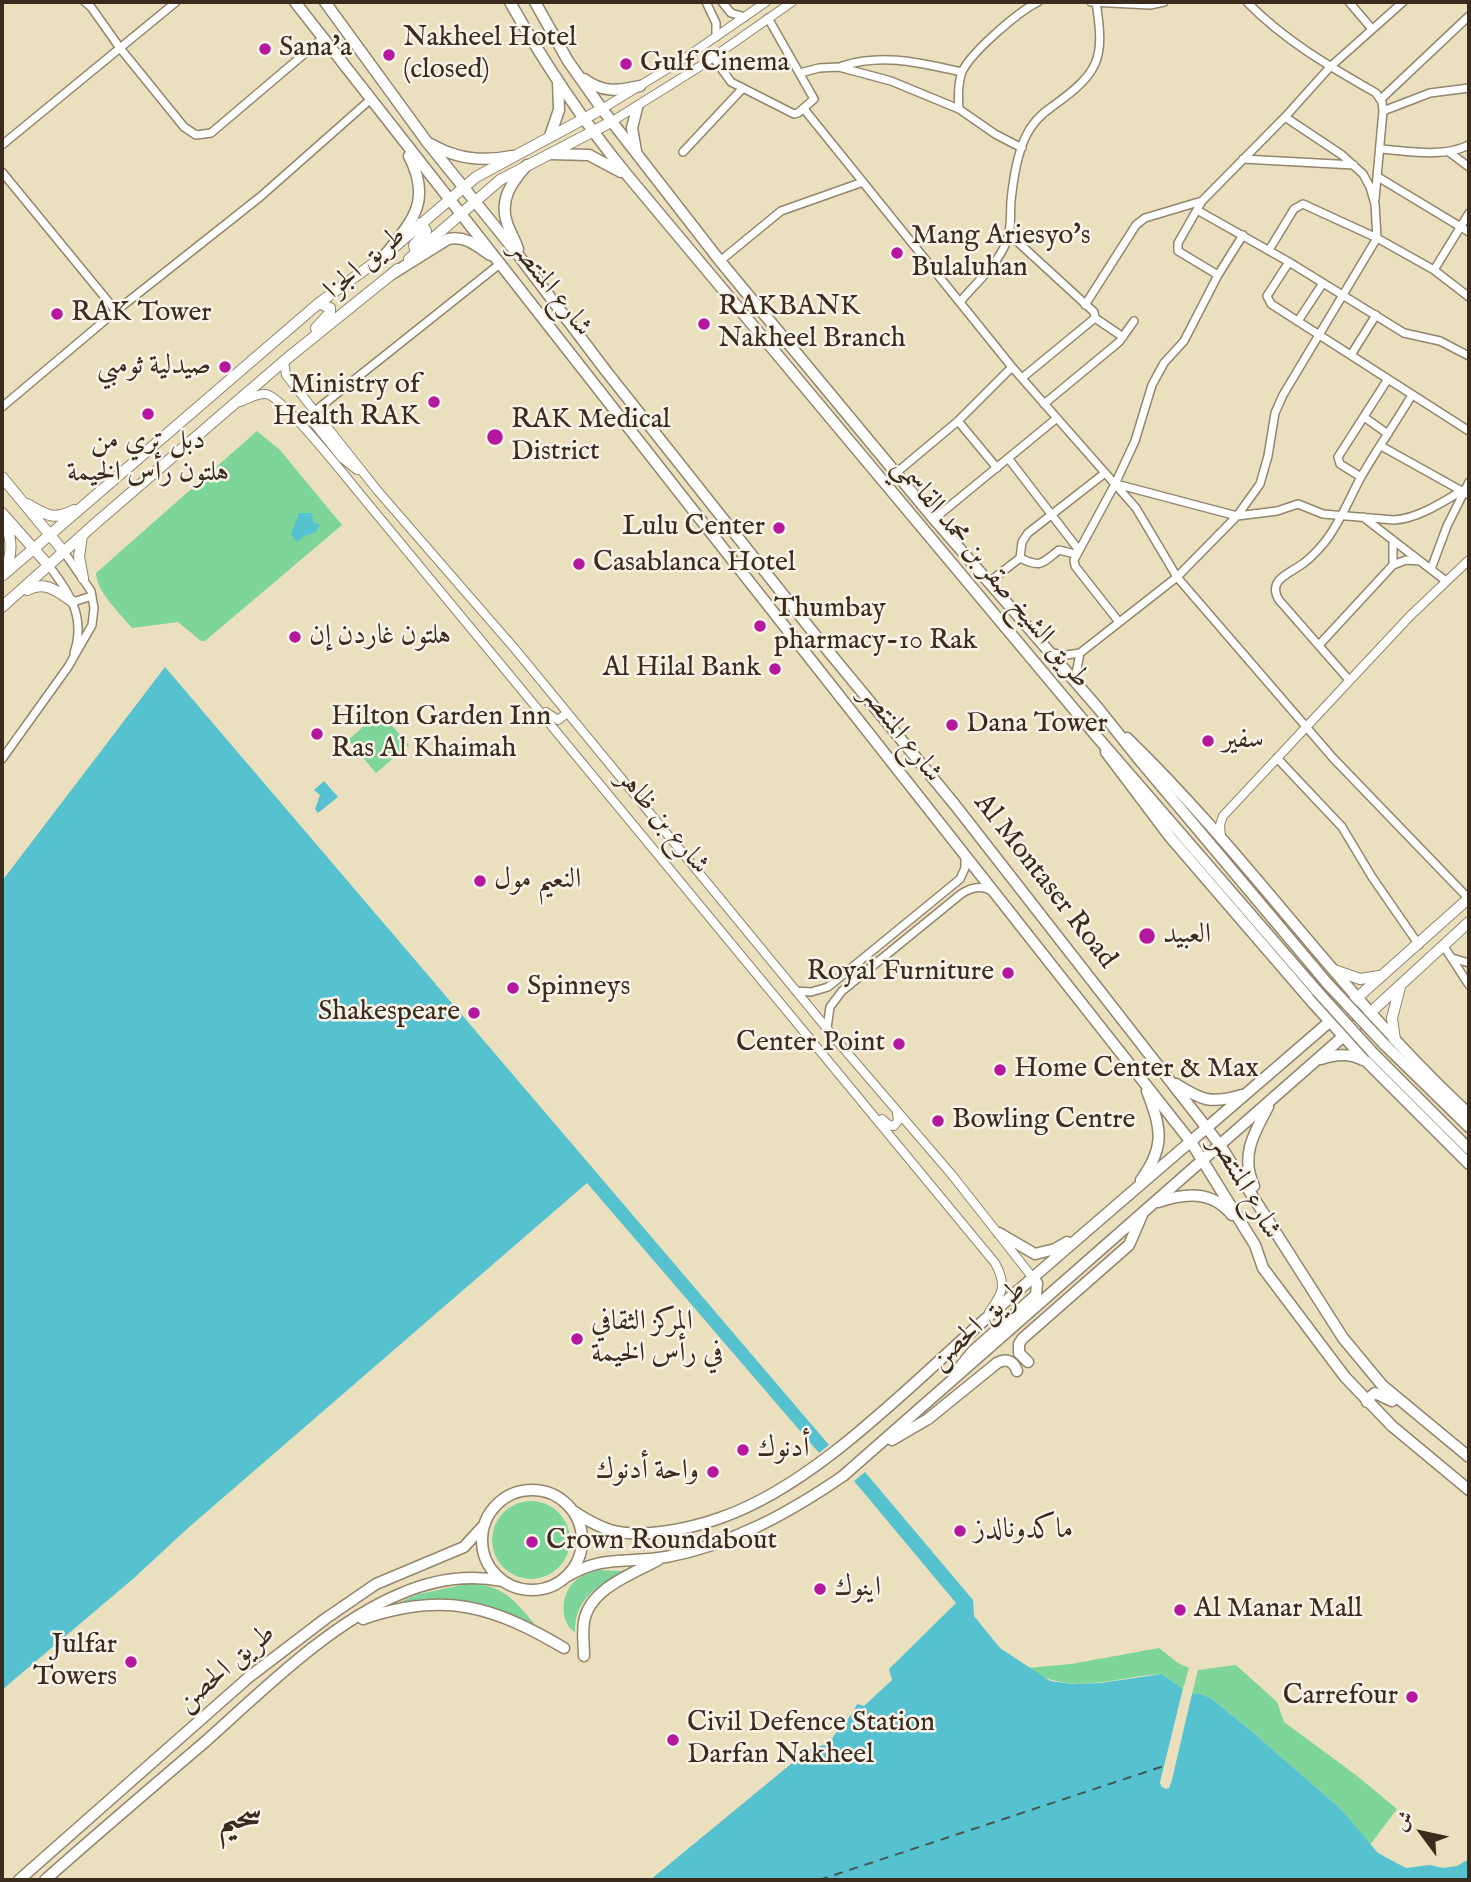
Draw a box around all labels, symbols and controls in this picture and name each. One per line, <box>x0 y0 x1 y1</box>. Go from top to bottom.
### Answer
place label: Nakheel Hotel (closed) <box>403 22 577 88</box>
place label: Sana'a <box>279 32 352 66</box>
marker: Sana'a <box>257 41 273 57</box>
marker: Nakheel Hotel (closed) <box>381 47 397 63</box>
place label: Gulf Cinema <box>640 47 790 81</box>
marker: Gulf Cinema <box>618 56 634 72</box>
street label: طريق الجزا <box>318 220 414 308</box>
place label: Mang Ariesyo's Bulaluhan <box>911 220 1091 286</box>
street label: شارع المنتصر <box>502 234 598 344</box>
marker: Mang Ariesyo's Bulaluhan <box>889 245 905 261</box>
place label: RAKBANK Nakheel Branch <box>718 291 906 357</box>
place label: RAK Tower <box>71 297 212 331</box>
marker: RAK Tower <box>49 306 65 322</box>
marker: RAKBANK Nakheel Branch <box>696 316 712 332</box>
place label: صيدلية ثومبي <box>97 350 211 384</box>
marker: صيدلية ثومبي <box>217 359 233 375</box>
place label: Ministry of Health RAK <box>273 369 420 435</box>
marker: Ministry of Health RAK <box>426 394 442 410</box>
place label: RAK Medical District <box>511 404 670 470</box>
marker: دبل تري من هلتون رأس الخيمة <box>140 406 156 422</box>
place label: دبل تري من هلتون رأس الخيمة <box>67 425 229 491</box>
marker: RAK Medical District <box>485 427 505 447</box>
street label: طريق الشيخ صقر بن محمد القاسمي <box>883 452 1097 696</box>
place label: Lulu Center <box>622 511 765 545</box>
marker: Lulu Center <box>771 520 787 536</box>
place label: Casablanca Hotel <box>593 547 796 581</box>
marker: Casablanca Hotel <box>571 556 587 572</box>
place label: Thumbay pharmacy-10 Rak <box>774 593 977 659</box>
marker: Thumbay pharmacy-10 Rak <box>752 618 768 634</box>
place label: هلتون غاردن إن <box>309 620 451 654</box>
marker: هلتون غاردن إن <box>287 629 303 645</box>
place label: Al Hilal Bank <box>603 652 761 686</box>
marker: Al Hilal Bank <box>767 661 783 677</box>
street label: شارع المنتصر <box>852 680 948 790</box>
place label: Hilton Garden Inn Ras Al Khaimah <box>331 701 551 767</box>
place label: Dana Tower <box>966 708 1108 742</box>
marker: Dana Tower <box>944 717 960 733</box>
place label: سفير <box>1222 724 1264 758</box>
marker: Hilton Garden Inn Ras Al Khaimah <box>309 726 325 742</box>
marker: سفير <box>1200 733 1216 749</box>
street label: شارع بن ظاهر <box>609 764 715 882</box>
street label: Al Montaser Road <box>965 788 1123 976</box>
place label: النعيم مول <box>494 864 581 898</box>
marker: النعيم مول <box>472 873 488 889</box>
place label: العبيد <box>1163 919 1211 953</box>
marker: العبيد <box>1137 926 1157 946</box>
place label: Royal Furniture <box>807 956 994 990</box>
marker: Royal Furniture <box>1000 965 1016 981</box>
place label: Spinneys <box>527 971 630 1005</box>
marker: Spinneys <box>505 980 521 996</box>
place label: Shakespeare <box>318 996 460 1030</box>
marker: Shakespeare <box>466 1005 482 1021</box>
place label: Center Point <box>736 1027 885 1061</box>
marker: Center Point <box>891 1036 907 1052</box>
place label: Home Center & Max <box>1014 1053 1259 1087</box>
marker: Home Center & Max <box>992 1062 1008 1078</box>
place label: Bowling Centre <box>952 1104 1135 1138</box>
marker: Bowling Centre <box>930 1113 946 1129</box>
street label: شارع المنتصر <box>1201 1130 1287 1246</box>
street label: طريق الحصن <box>924 1274 1034 1378</box>
place label: المركز الثقافي في رأس الخيمة <box>591 1306 723 1372</box>
marker: المركز الثقافي في رأس الخيمة <box>569 1331 585 1347</box>
place label: أدنوك <box>757 1433 810 1467</box>
marker: أدنوك <box>735 1442 751 1458</box>
place label: واحة أدنوك <box>596 1455 699 1489</box>
marker: واحة أدنوك <box>705 1464 721 1480</box>
place label: ماكدونالدز <box>974 1514 1073 1548</box>
marker: ماكدونالدز <box>952 1523 968 1539</box>
place label: Crown Roundabout <box>546 1525 777 1559</box>
marker: Crown Roundabout <box>524 1534 540 1550</box>
place label: اينوك <box>834 1572 881 1606</box>
marker: اينوك <box>812 1581 828 1597</box>
place label: Al Manar Mall <box>1194 1593 1362 1627</box>
marker: Al Manar Mall <box>1172 1602 1188 1618</box>
street label: طريق الحصن <box>171 1618 283 1720</box>
place label: Julfar Towers <box>33 1629 117 1695</box>
marker: Julfar Towers <box>123 1654 139 1670</box>
place label: Carrefour <box>1283 1680 1398 1714</box>
marker: Carrefour <box>1404 1689 1420 1705</box>
place label: Civil Defence Station Darfan Nakheel <box>687 1707 935 1773</box>
marker: Civil Defence Station Darfan Nakheel <box>665 1732 681 1748</box>
north arrow <box>1387 1798 1457 1868</box>
district label: سحيم <box>218 1799 262 1841</box>
text: ش <box>1389 1807 1420 1836</box>

